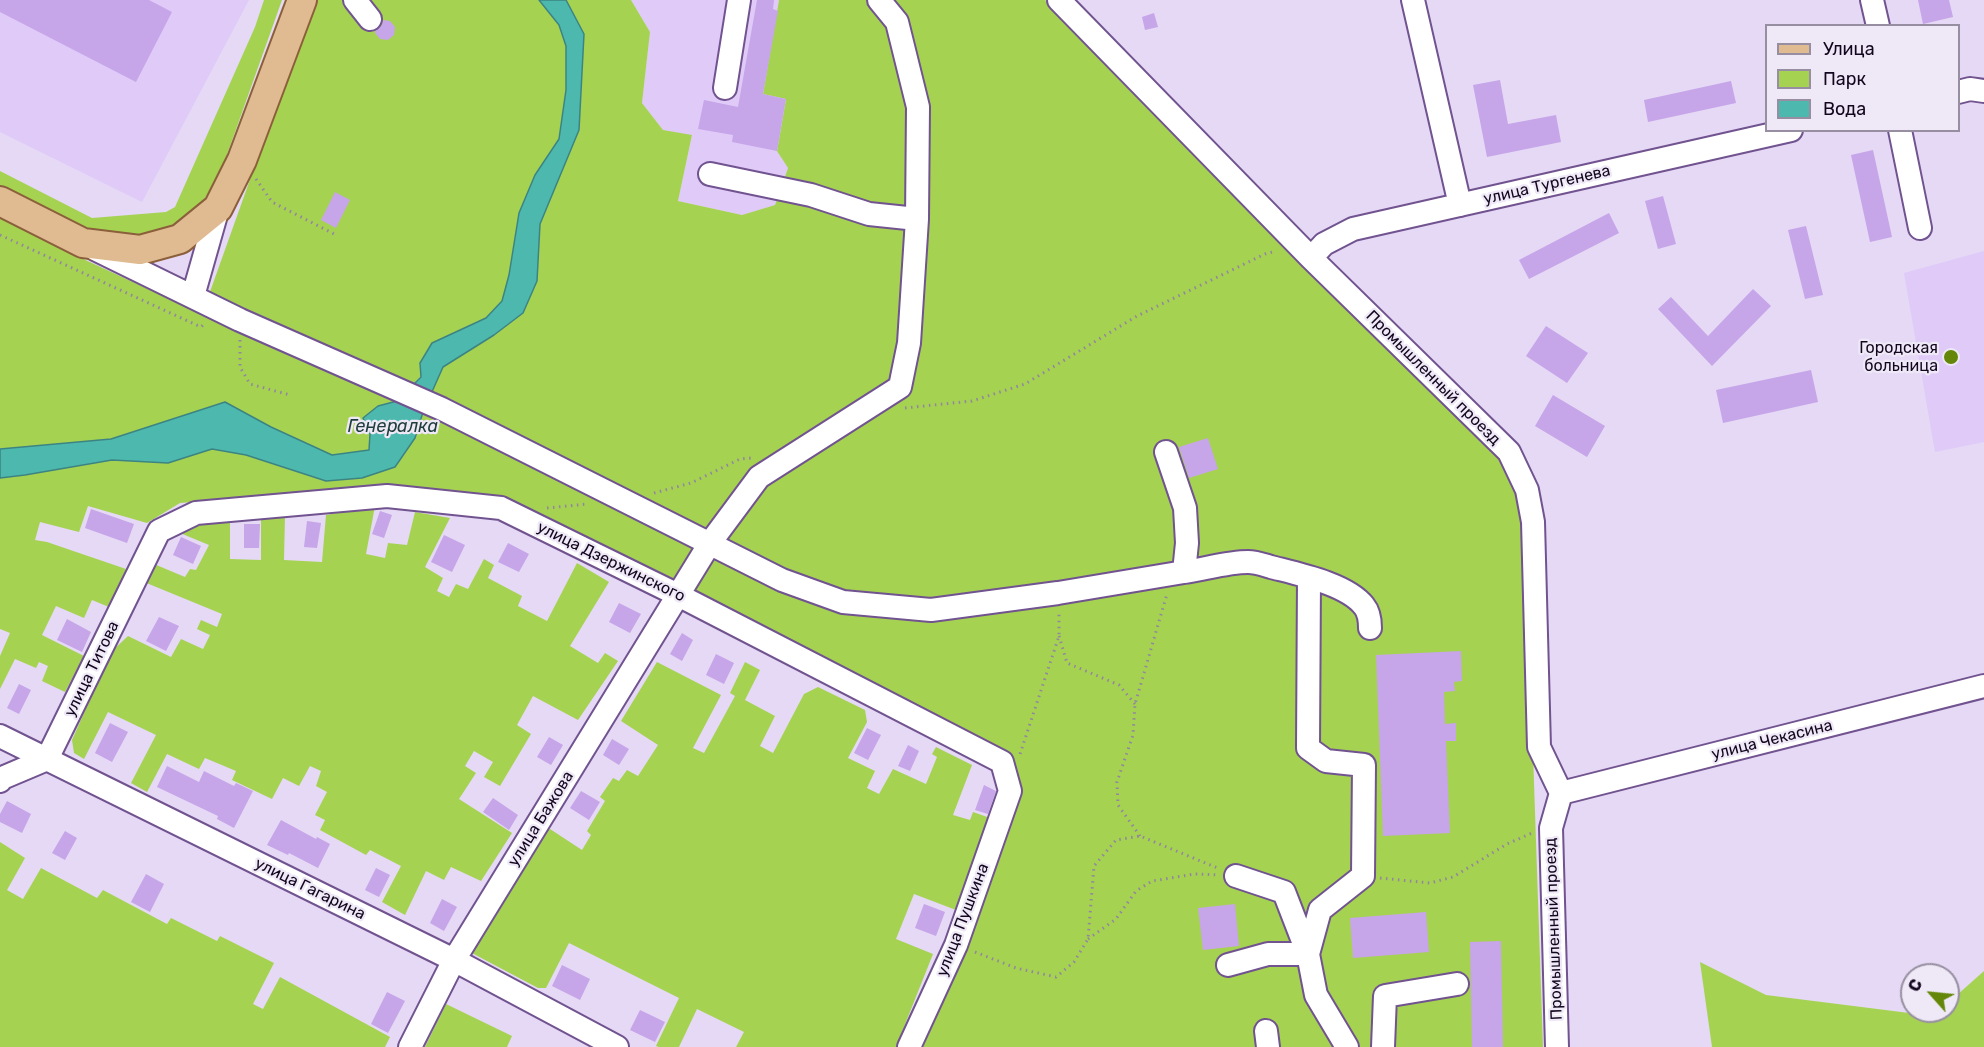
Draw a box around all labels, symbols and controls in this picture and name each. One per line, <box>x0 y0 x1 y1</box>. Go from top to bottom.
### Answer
legend <box>1765 24 1960 132</box>
text: Улица <box>1823 38 1875 60</box>
text: Парк <box>1823 68 1866 90</box>
text: Вода <box>1823 98 1866 120</box>
street label: улица Тургенева <box>1482 161 1612 209</box>
street label: Промышленный проезд <box>1362 307 1504 449</box>
place label: Городская больница <box>1859 338 1938 376</box>
marker: Городская больница <box>1942 348 1960 366</box>
water label: Генералка <box>348 416 438 438</box>
street label: улица Дзержинского <box>534 518 688 606</box>
street label: улица Титова <box>61 618 123 720</box>
street label: улица Чекасина <box>1710 716 1834 764</box>
street label: улица Бажова <box>504 768 578 870</box>
street label: Промышленный проезд <box>1541 837 1567 1021</box>
street label: улица Гагарина <box>252 854 368 924</box>
street label: улица Пушкина <box>933 861 993 979</box>
north arrow <box>1900 963 1960 1023</box>
text: С <box>1904 976 1926 995</box>

